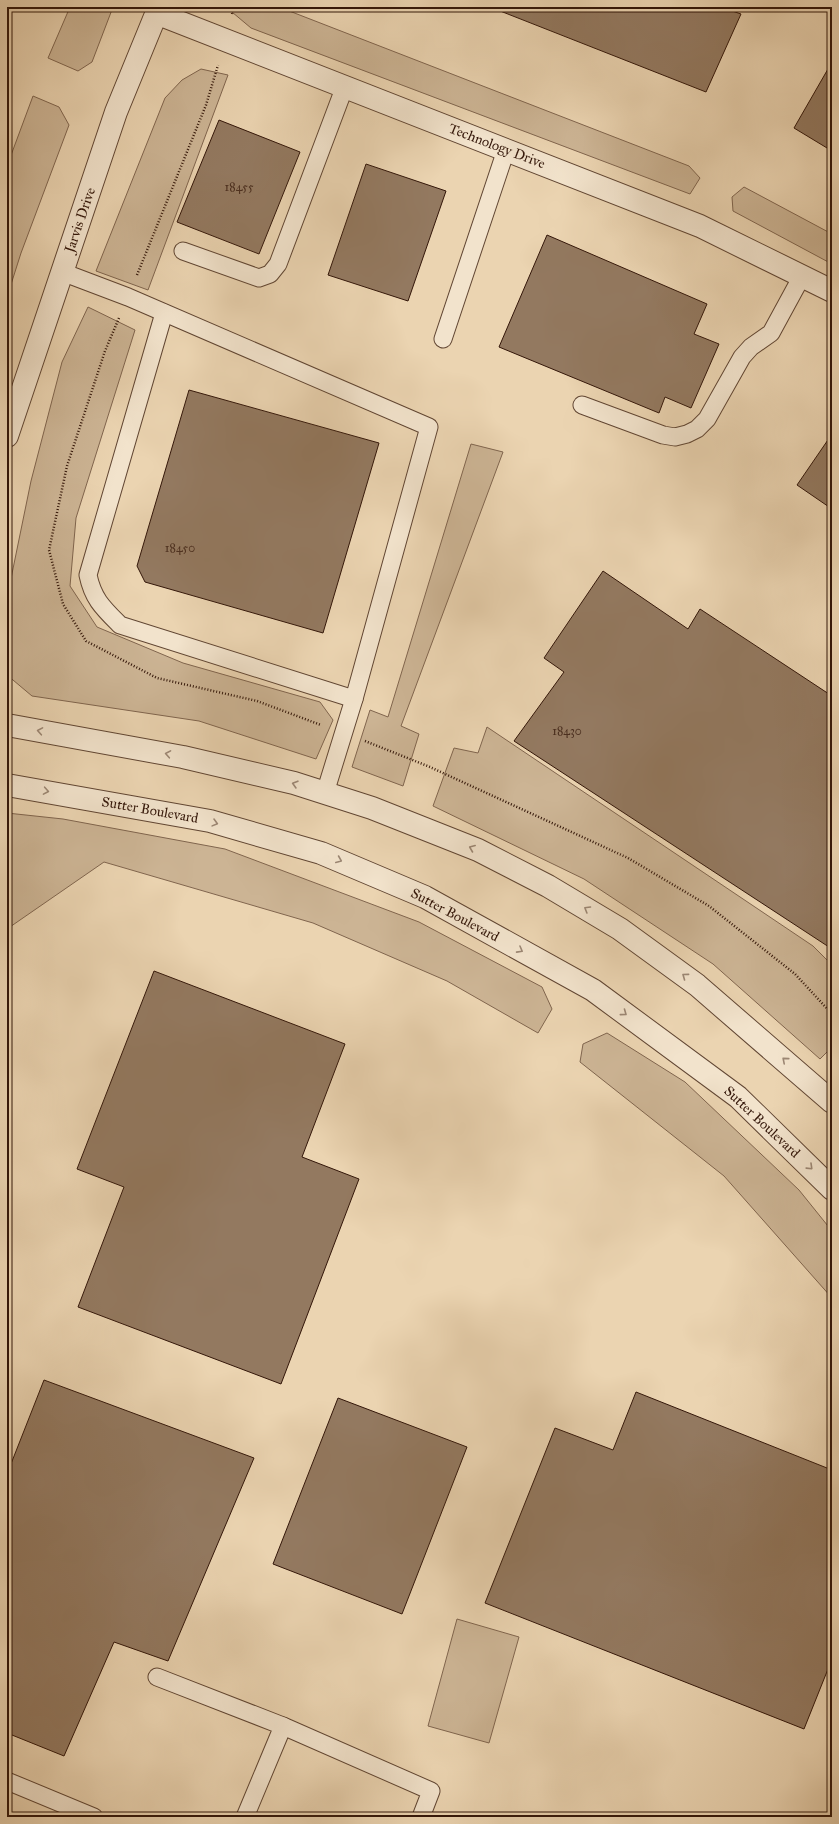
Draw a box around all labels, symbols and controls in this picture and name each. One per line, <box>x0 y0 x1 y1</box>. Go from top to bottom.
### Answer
street label: Technology Drive <box>446 120 548 172</box>
house number: 18455 <box>225 180 254 194</box>
street label: Jarvis Drive <box>60 185 100 257</box>
house number: 18450 <box>165 541 195 555</box>
house number: 18430 <box>552 724 582 738</box>
one-way arrow <box>37 727 43 736</box>
one-way arrow <box>165 751 171 759</box>
one-way arrow <box>291 780 298 788</box>
one-way arrow <box>42 787 49 795</box>
street label: Sutter Boulevard <box>100 793 200 827</box>
one-way arrow <box>211 818 218 827</box>
one-way arrow <box>469 845 477 853</box>
one-way arrow <box>335 855 342 863</box>
street label: Sutter Boulevard <box>408 885 502 945</box>
one-way arrow <box>584 907 591 914</box>
one-way arrow <box>516 945 523 952</box>
one-way arrow <box>683 974 690 981</box>
one-way arrow <box>620 1008 627 1015</box>
one-way arrow <box>782 1057 790 1064</box>
street label: Sutter Boulevard <box>720 1082 804 1162</box>
one-way arrow <box>805 1163 813 1170</box>

